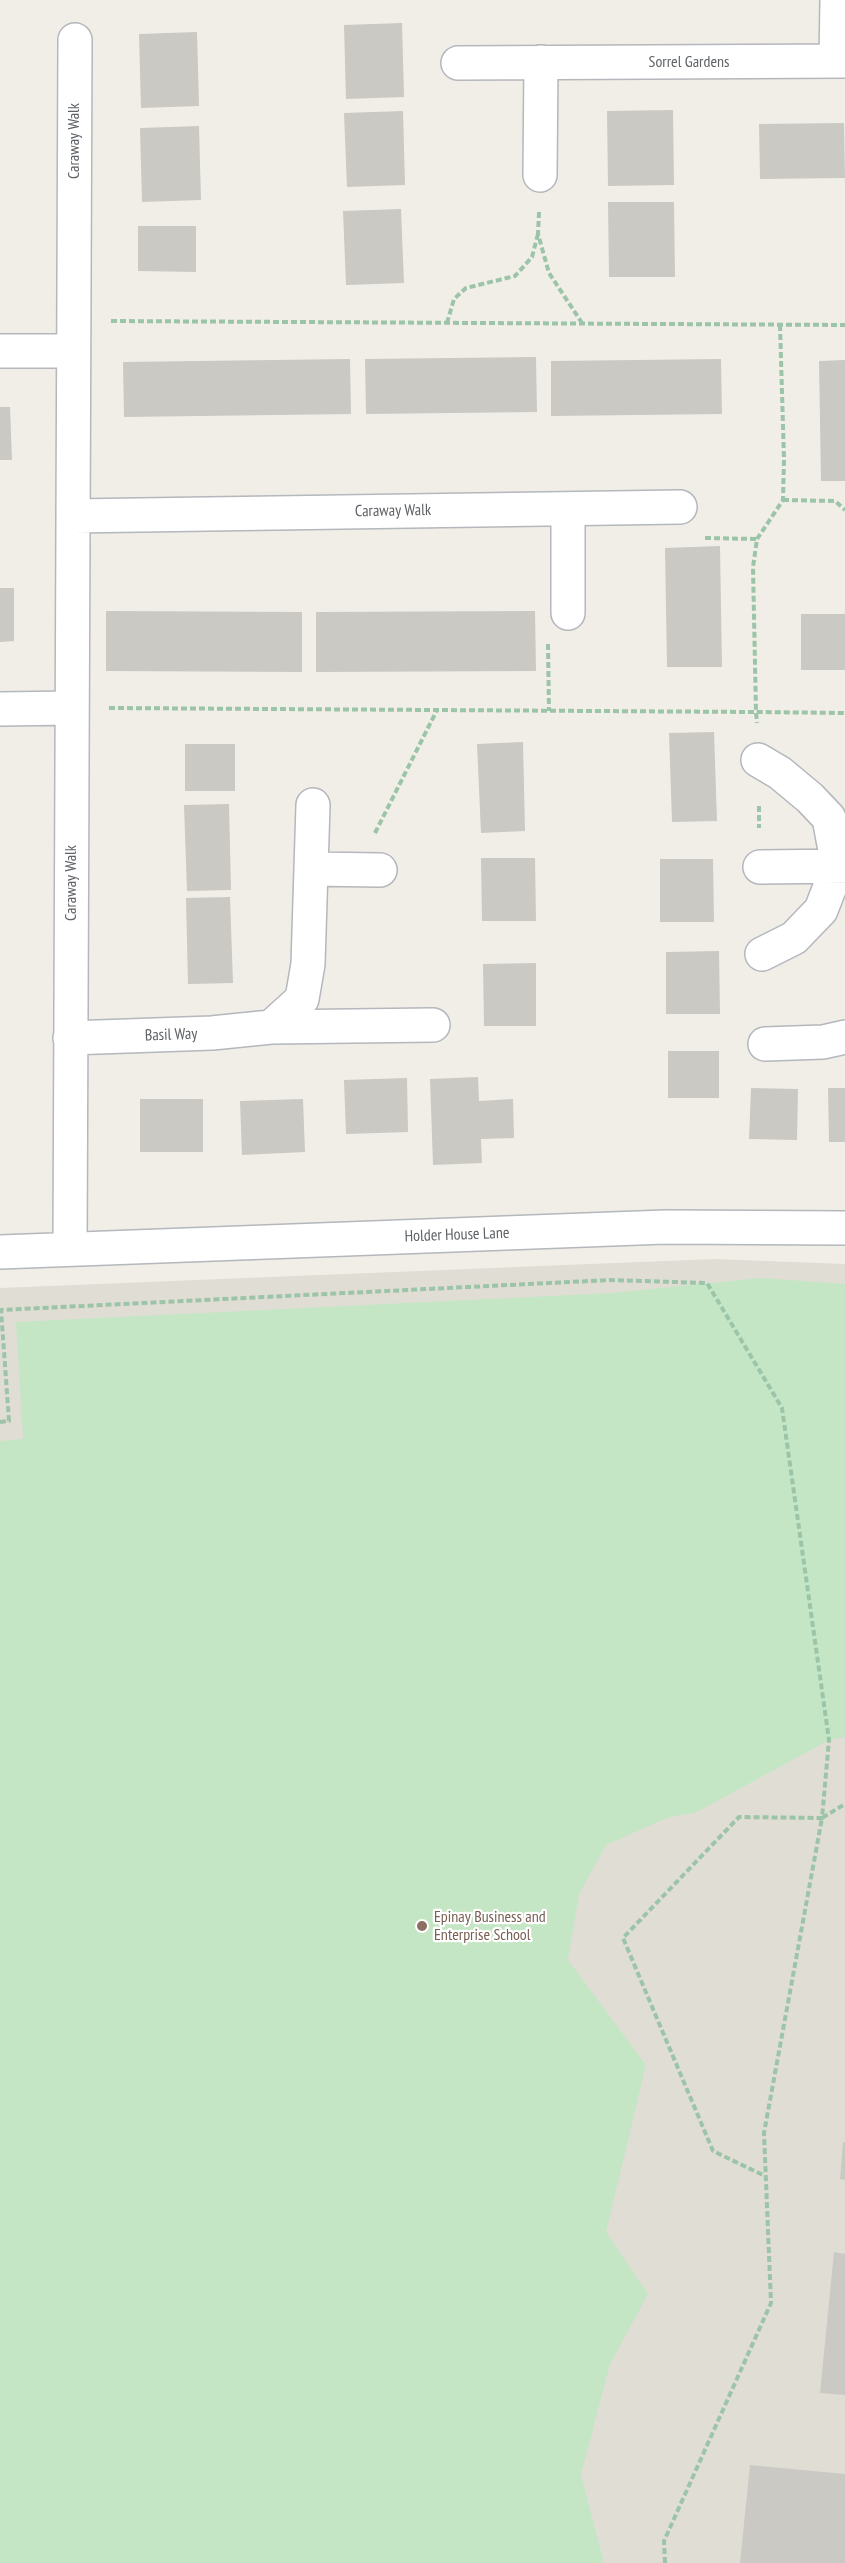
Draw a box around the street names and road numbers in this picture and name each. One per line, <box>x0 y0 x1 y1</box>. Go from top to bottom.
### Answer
street label: Sorrel Gardens <box>649 52 729 72</box>
street label: Caraway Walk <box>64 103 84 179</box>
street label: Caraway Walk <box>355 501 431 521</box>
street label: Caraway Walk <box>61 845 81 921</box>
street label: Basil Way <box>144 1024 198 1046</box>
street label: Holder House Lane <box>404 1224 510 1246</box>

